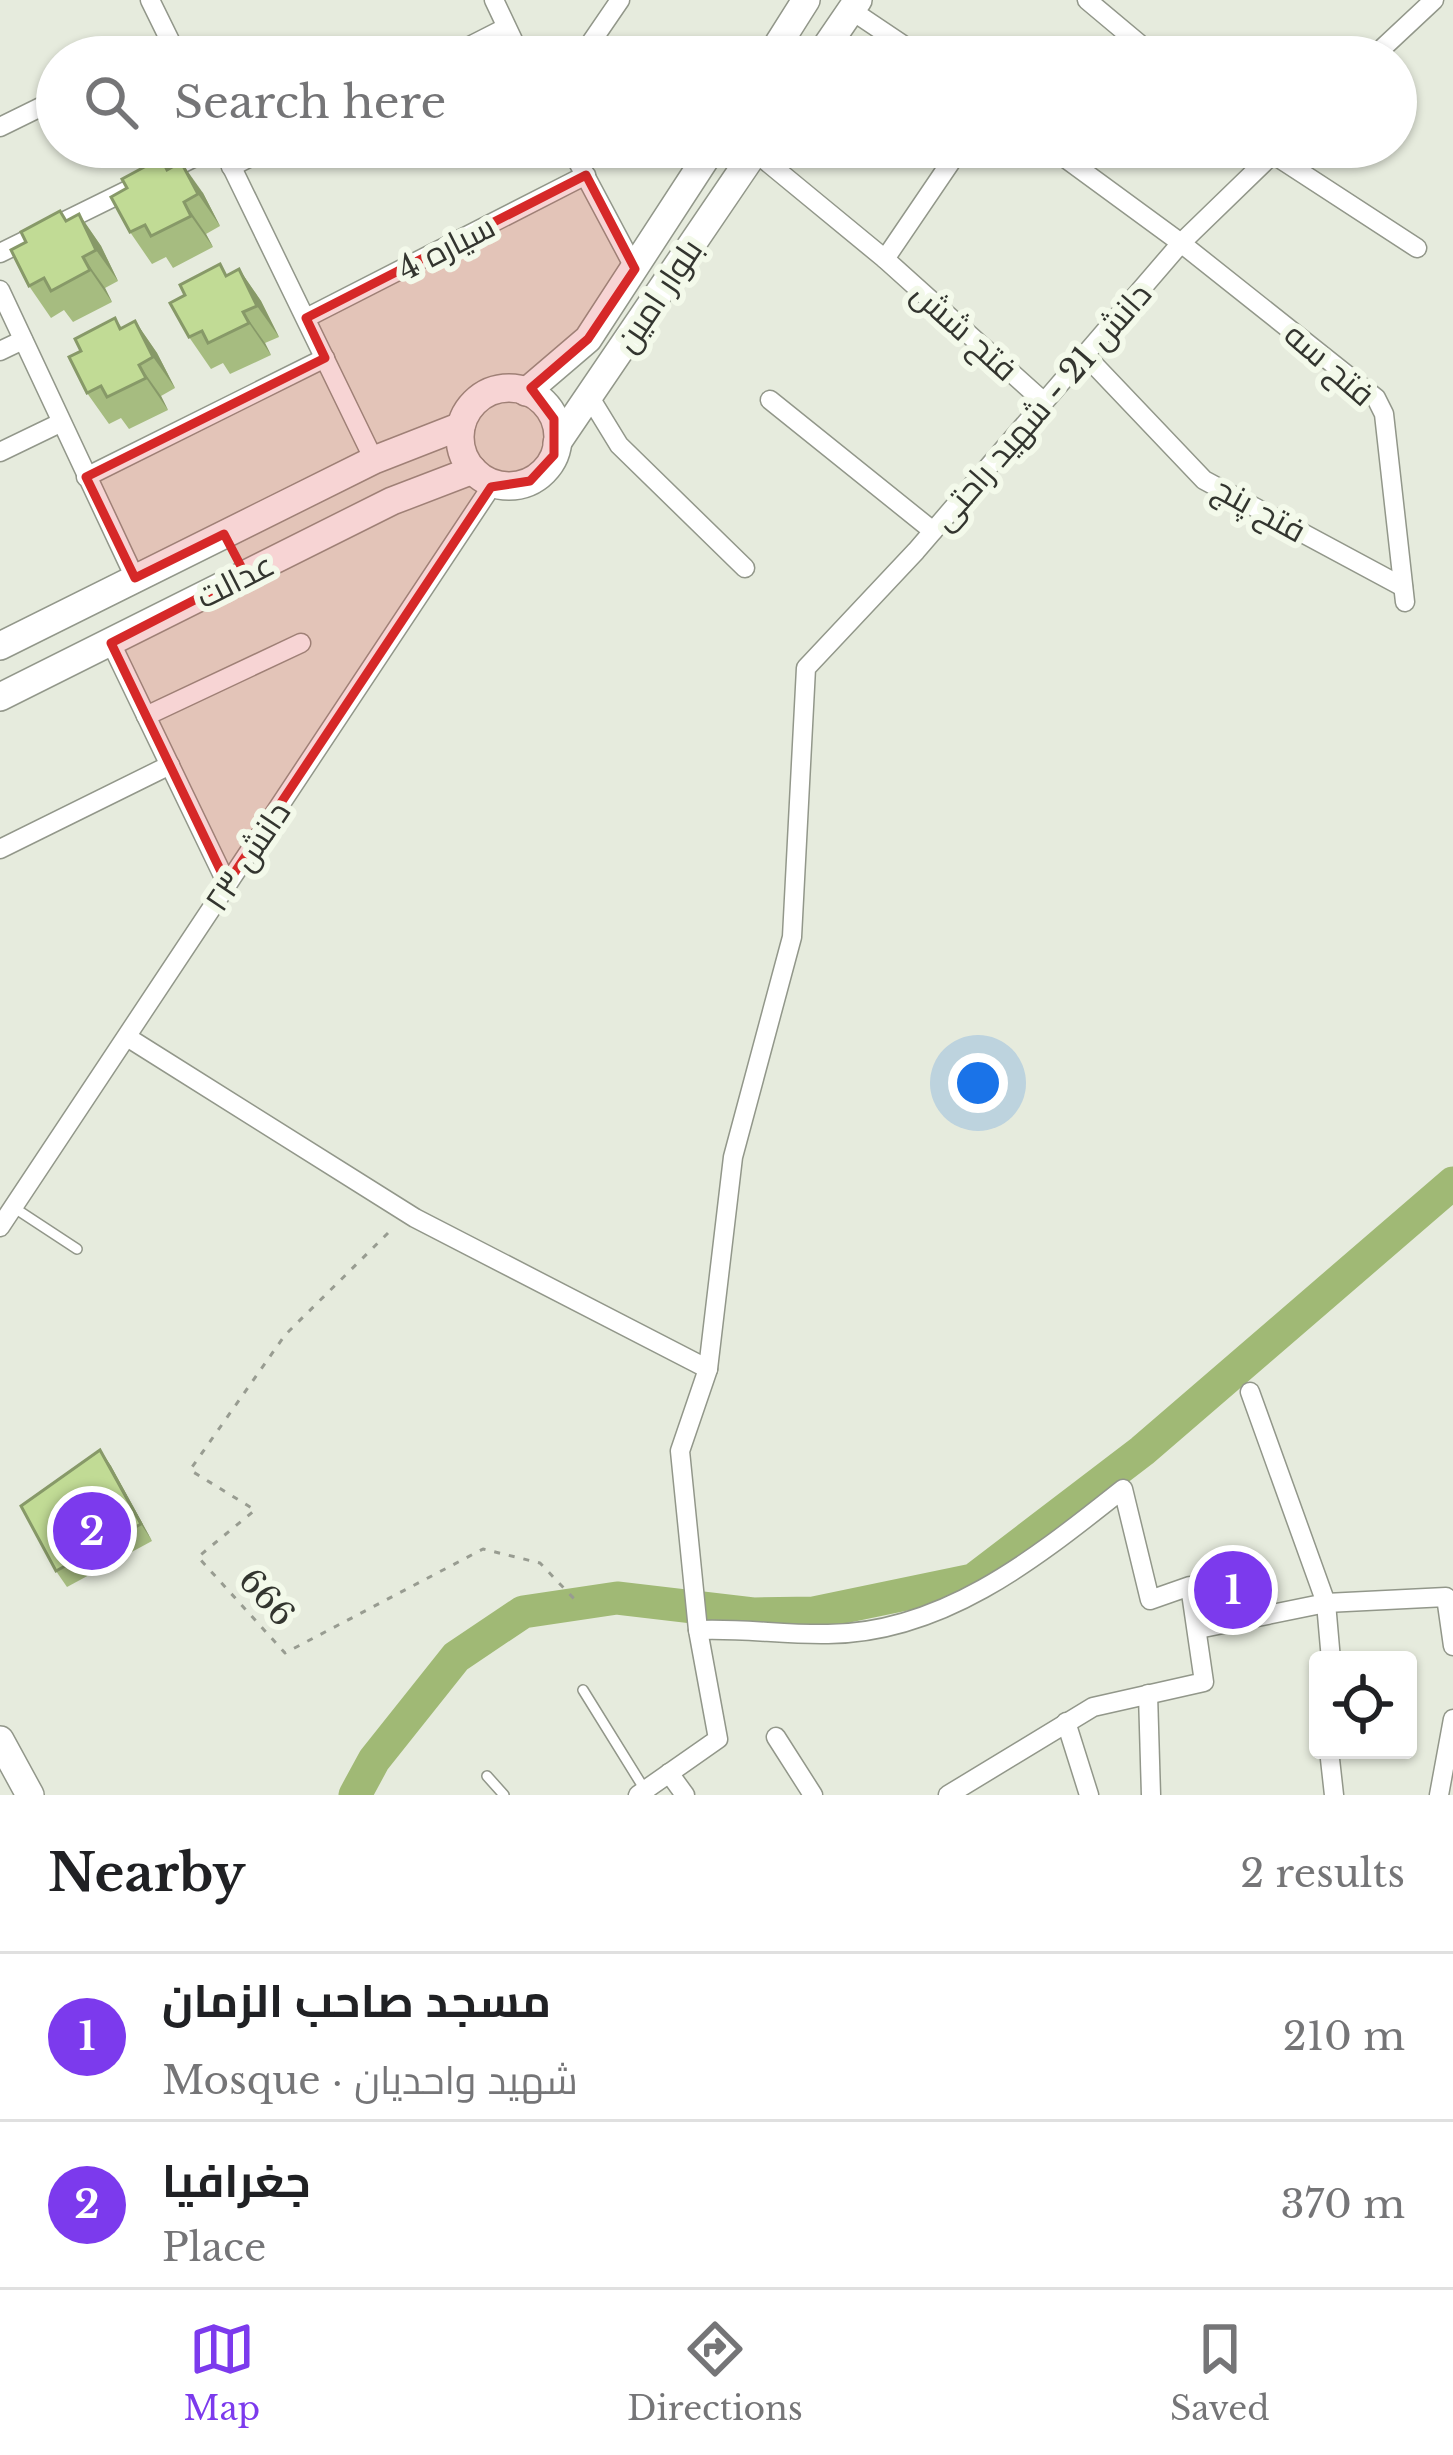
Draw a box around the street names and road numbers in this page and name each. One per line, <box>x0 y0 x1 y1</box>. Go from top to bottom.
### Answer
street label: سیاره 4 <box>391 206 502 289</box>
street label: بلوار امین <box>606 231 711 360</box>
street label: فتح شش <box>902 273 1026 391</box>
street label: دانش 21 - شهید راحتی <box>923 274 1160 538</box>
street label: فتح سه <box>1275 314 1383 416</box>
street label: فتح پنج <box>1205 467 1313 553</box>
street label: عدالت <box>189 544 281 617</box>
street label: دانش ۲۳ <box>196 793 299 919</box>
street label: 666 <box>230 1560 303 1635</box>

